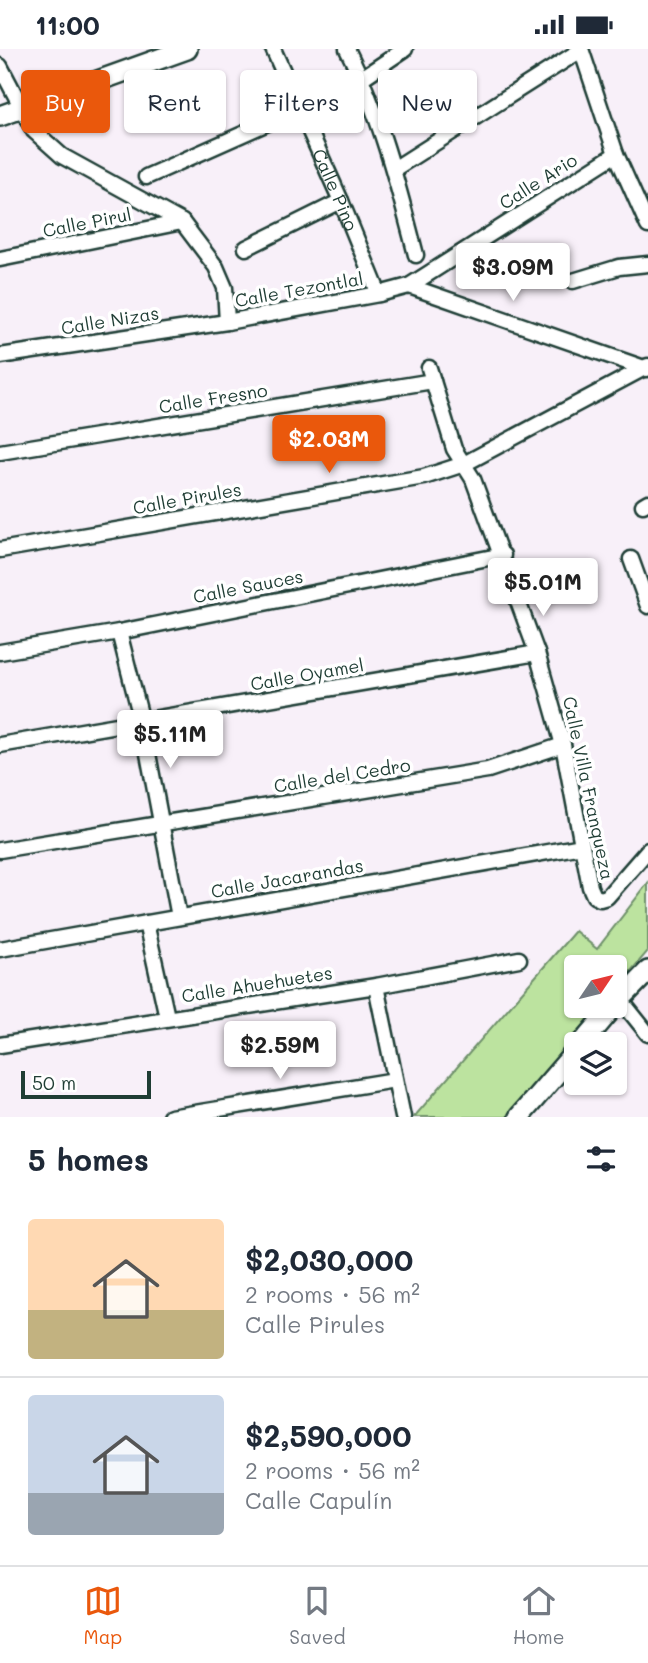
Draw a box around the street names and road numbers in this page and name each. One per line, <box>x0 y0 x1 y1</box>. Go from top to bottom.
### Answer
street label: Calle Pino <box>307 145 364 235</box>
street label: Calle Ario <box>494 147 582 214</box>
street label: Calle Pirul <box>41 202 133 242</box>
street label: Calle Tezontlal <box>233 266 365 312</box>
street label: Calle Nizas <box>59 300 161 340</box>
street label: Calle Fresno <box>157 378 269 418</box>
street label: Calle Pirules <box>131 477 243 519</box>
street label: Calle Sauces <box>191 564 305 608</box>
street label: Calle Oyamel <box>248 652 366 696</box>
street label: Calle Villa Franqueza <box>558 694 620 882</box>
street label: Calle del Cedro <box>272 752 412 798</box>
street label: Calle Jacarandas <box>209 853 365 903</box>
street label: Calle Ahuehuetes <box>180 960 334 1008</box>

